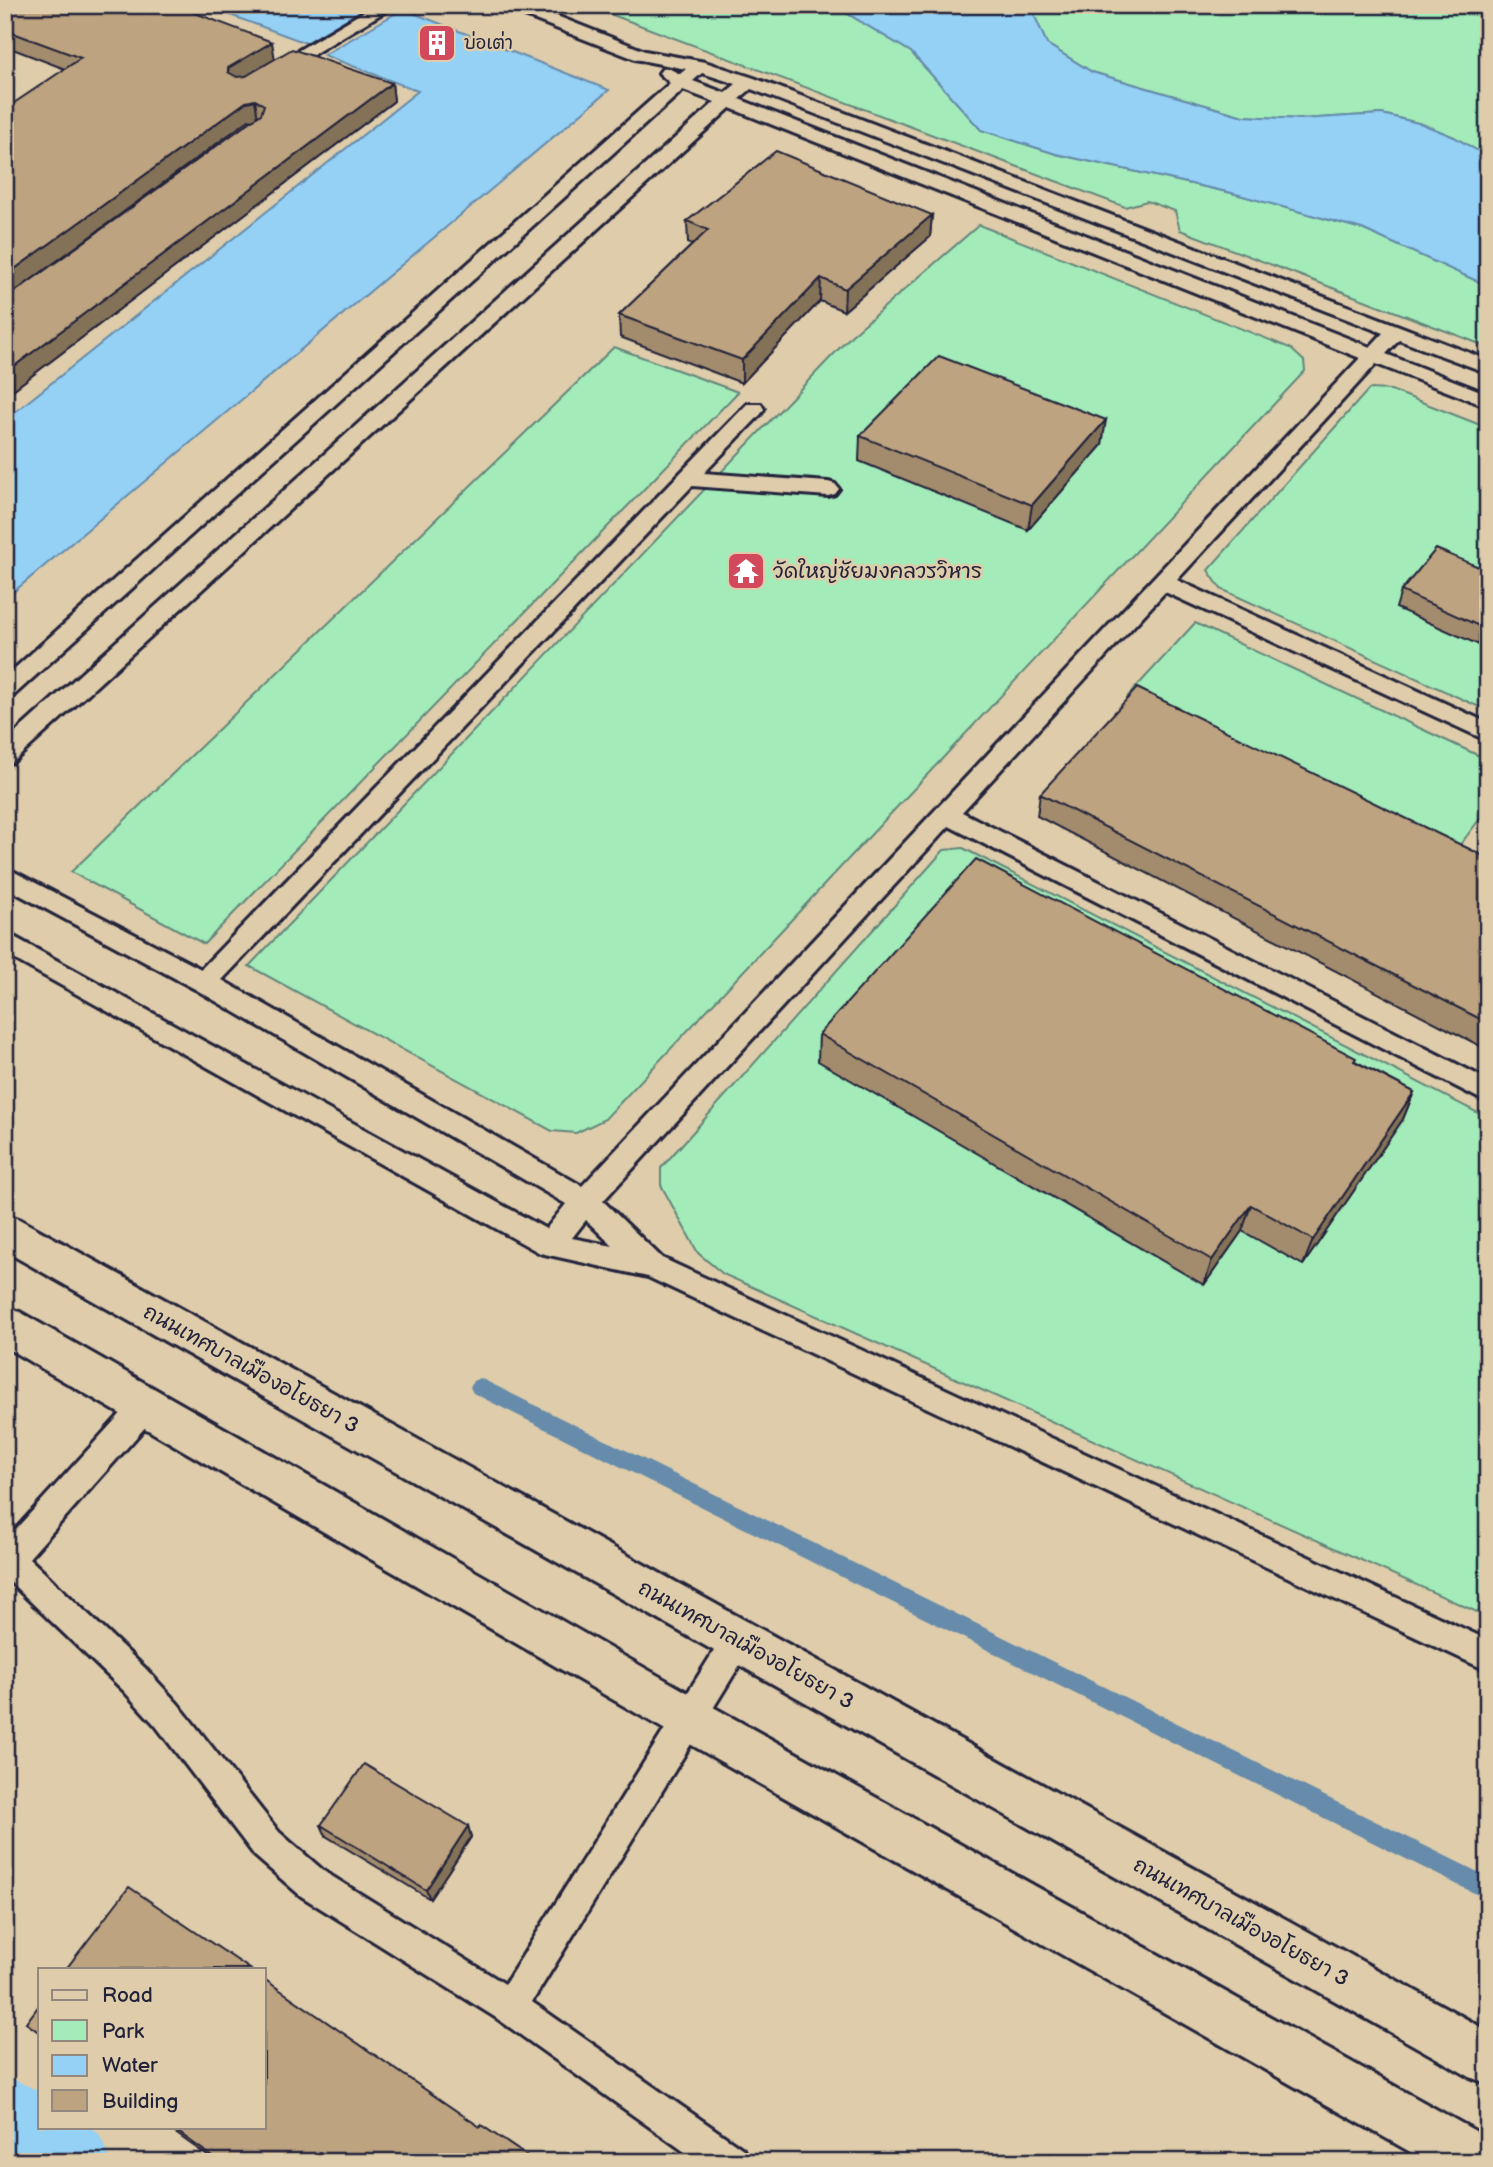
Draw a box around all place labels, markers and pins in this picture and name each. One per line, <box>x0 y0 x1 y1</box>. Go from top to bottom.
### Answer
building icon: บ่อเต่า <box>416 22 458 64</box>
place label: บ่อเต่า <box>464 31 513 54</box>
temple icon: วัดใหญ่ชัยมงคลวรวิหาร <box>725 550 767 592</box>
place label: วัดใหญ่ชัยมงคลวรวิหาร <box>773 558 982 584</box>

